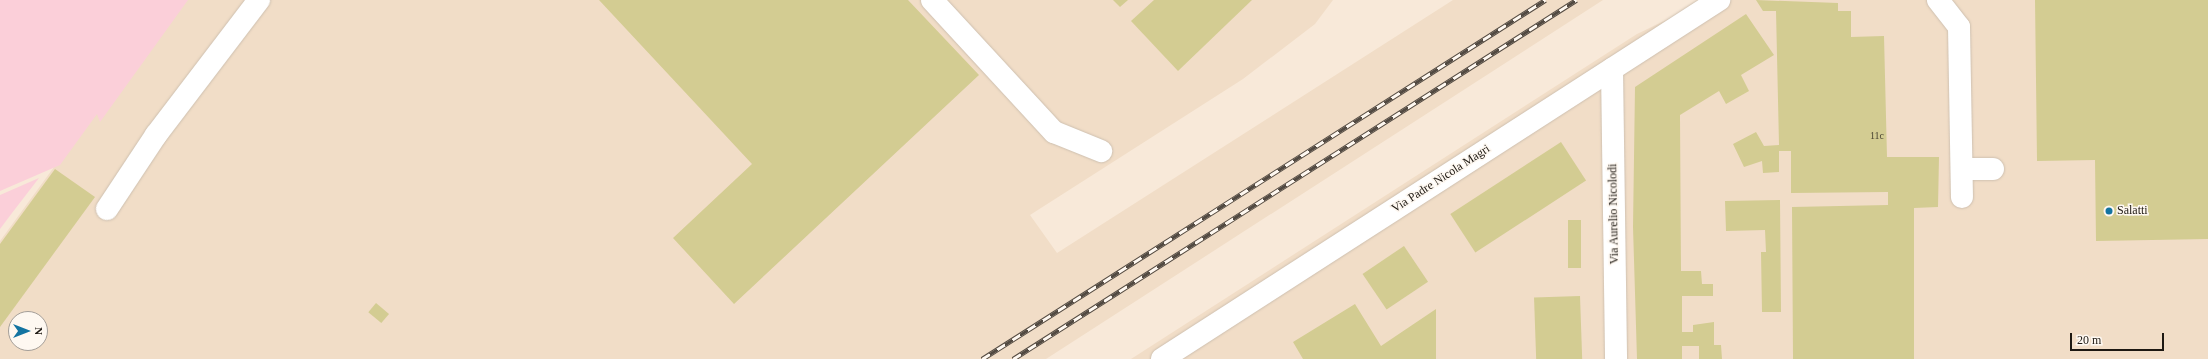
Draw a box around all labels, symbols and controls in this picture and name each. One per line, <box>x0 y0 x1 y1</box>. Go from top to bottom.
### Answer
house number: 11c <box>1870 130 1884 142</box>
street label: Via Padre Nicola Magri <box>1389 142 1493 216</box>
street label: Via Aurelio Nicolodi <box>1606 163 1622 265</box>
place label: Salatti <box>2117 204 2148 218</box>
marker: Salatti <box>2104 206 2114 216</box>
north arrow <box>8 311 48 351</box>
scale bar <box>2072 325 2166 351</box>
text: N <box>33 327 45 335</box>
text: 20 m <box>2077 333 2101 347</box>

